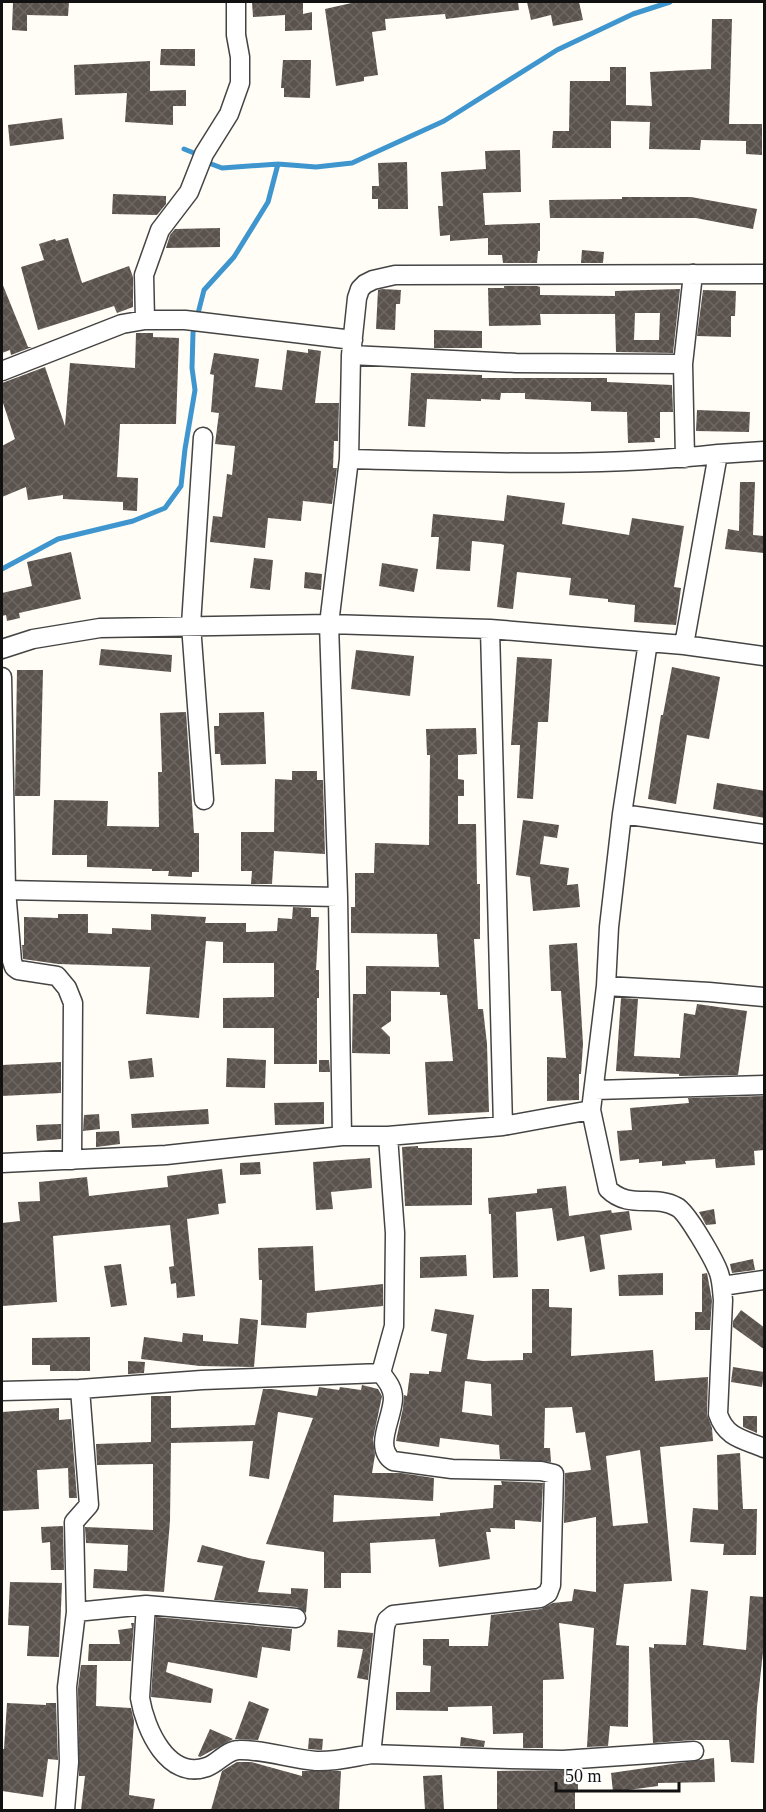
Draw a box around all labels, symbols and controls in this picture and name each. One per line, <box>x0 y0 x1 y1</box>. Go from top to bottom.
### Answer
scale bar <box>556 1755 679 1793</box>
text: 50 m <box>565 1766 602 1786</box>

